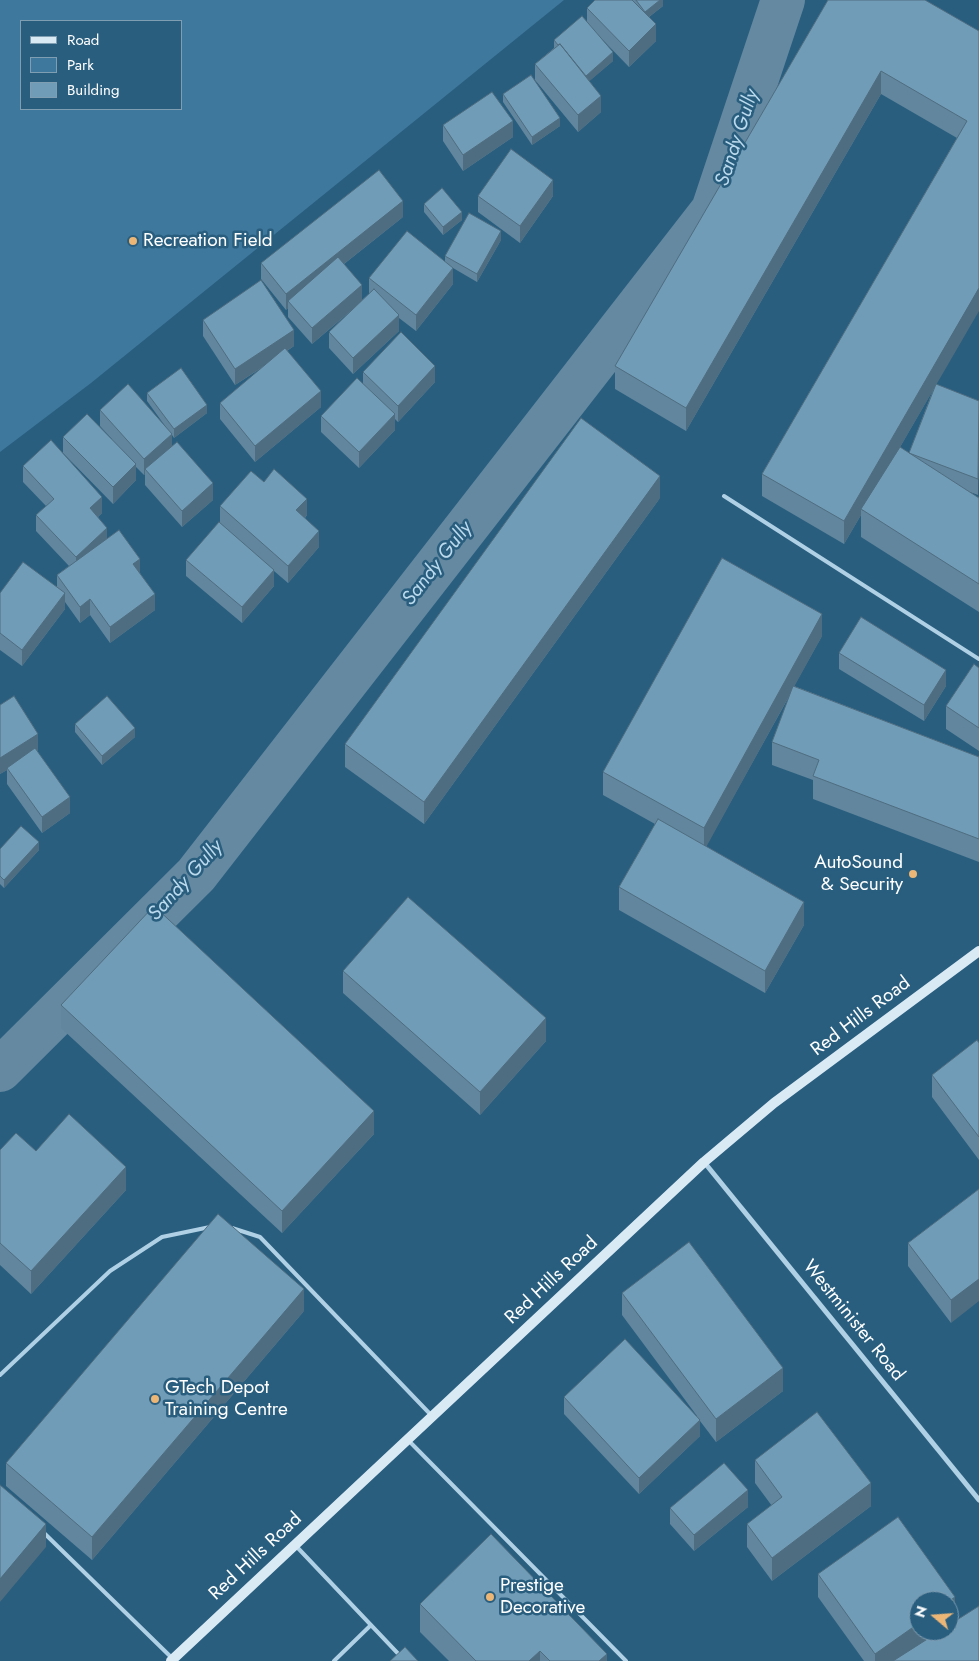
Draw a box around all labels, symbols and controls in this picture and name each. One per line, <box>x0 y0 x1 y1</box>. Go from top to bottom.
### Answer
legend <box>20 20 182 110</box>
text: Road <box>67 29 99 51</box>
text: Park <box>67 54 94 76</box>
text: Building <box>67 79 119 101</box>
water label: Sandy Gully <box>711 87 765 189</box>
place label: Recreation Field <box>143 230 273 252</box>
marker: Recreation Field <box>127 235 139 247</box>
water label: Sandy Gully <box>398 517 478 611</box>
water label: Sandy Gully <box>144 836 228 926</box>
place label: AutoSound & Security <box>814 852 903 896</box>
marker: AutoSound & Security <box>907 868 919 880</box>
street label: Red Hills Road <box>807 972 915 1062</box>
street label: Red Hills Road <box>501 1232 603 1330</box>
street label: Westminister Road <box>797 1256 909 1386</box>
place label: GTech Depot Training Centre <box>165 1377 288 1421</box>
marker: GTech Depot Training Centre <box>149 1393 161 1405</box>
street label: Red Hills Road <box>205 1508 307 1606</box>
place label: Prestige Decorative <box>500 1575 585 1619</box>
marker: Prestige Decorative <box>484 1591 496 1603</box>
north arrow <box>909 1591 959 1641</box>
text: N <box>909 1603 932 1620</box>

